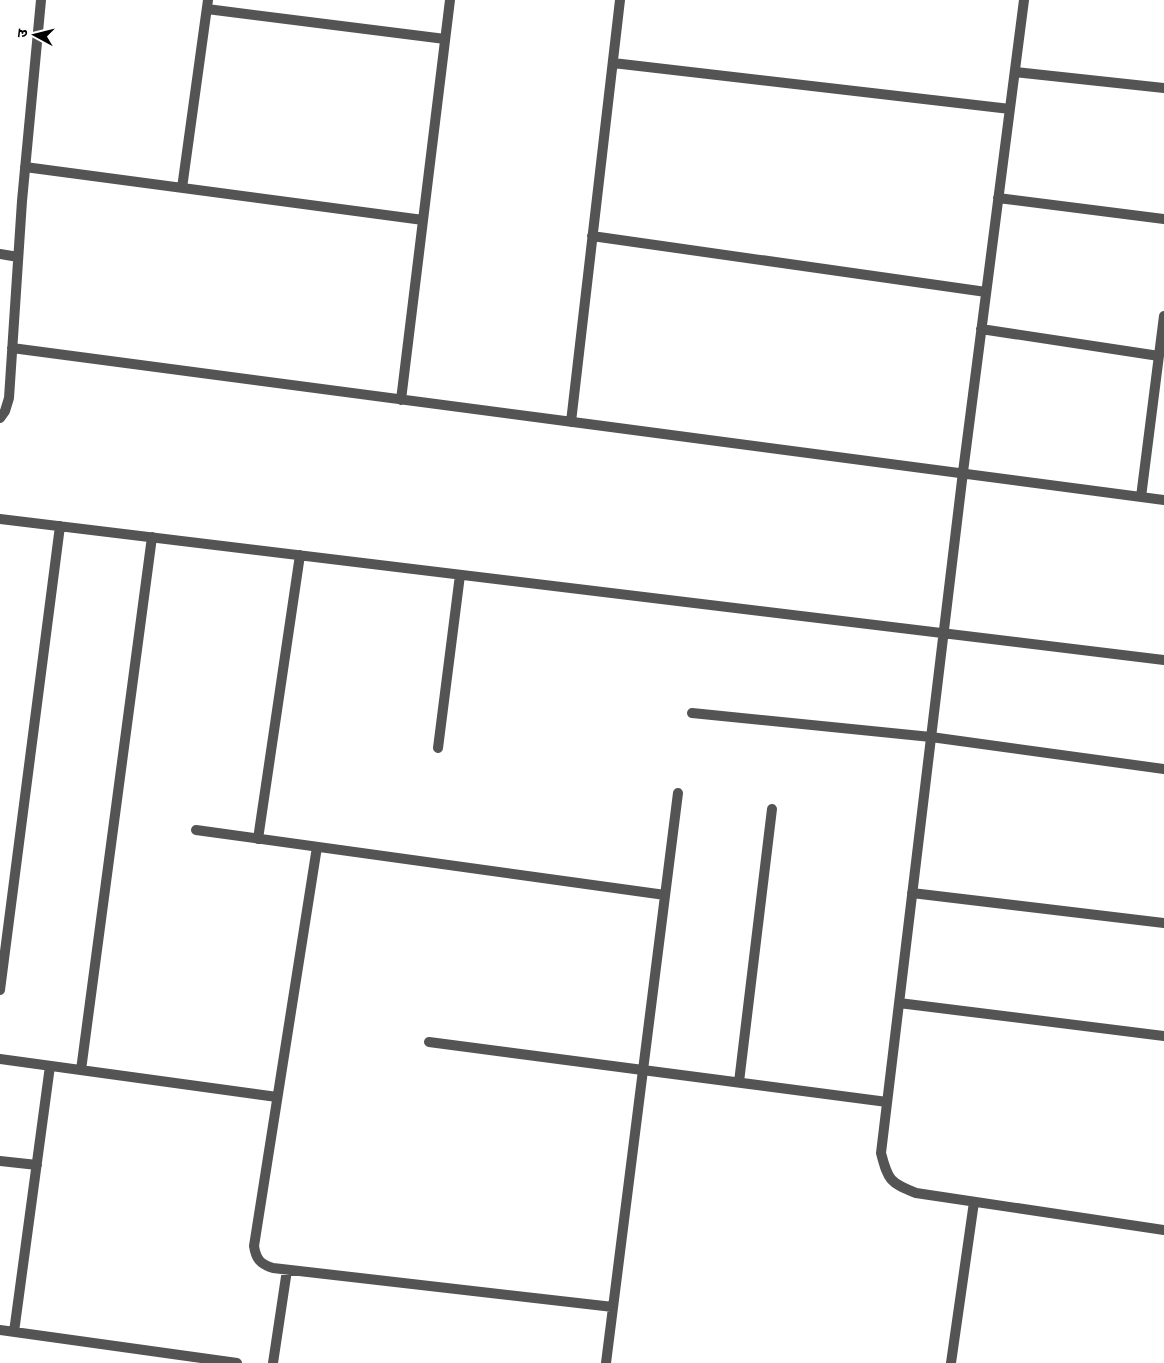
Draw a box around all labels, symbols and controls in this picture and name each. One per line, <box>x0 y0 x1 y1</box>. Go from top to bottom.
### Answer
north arrow <box>10 10 60 60</box>
text: उ <box>12 27 32 39</box>

